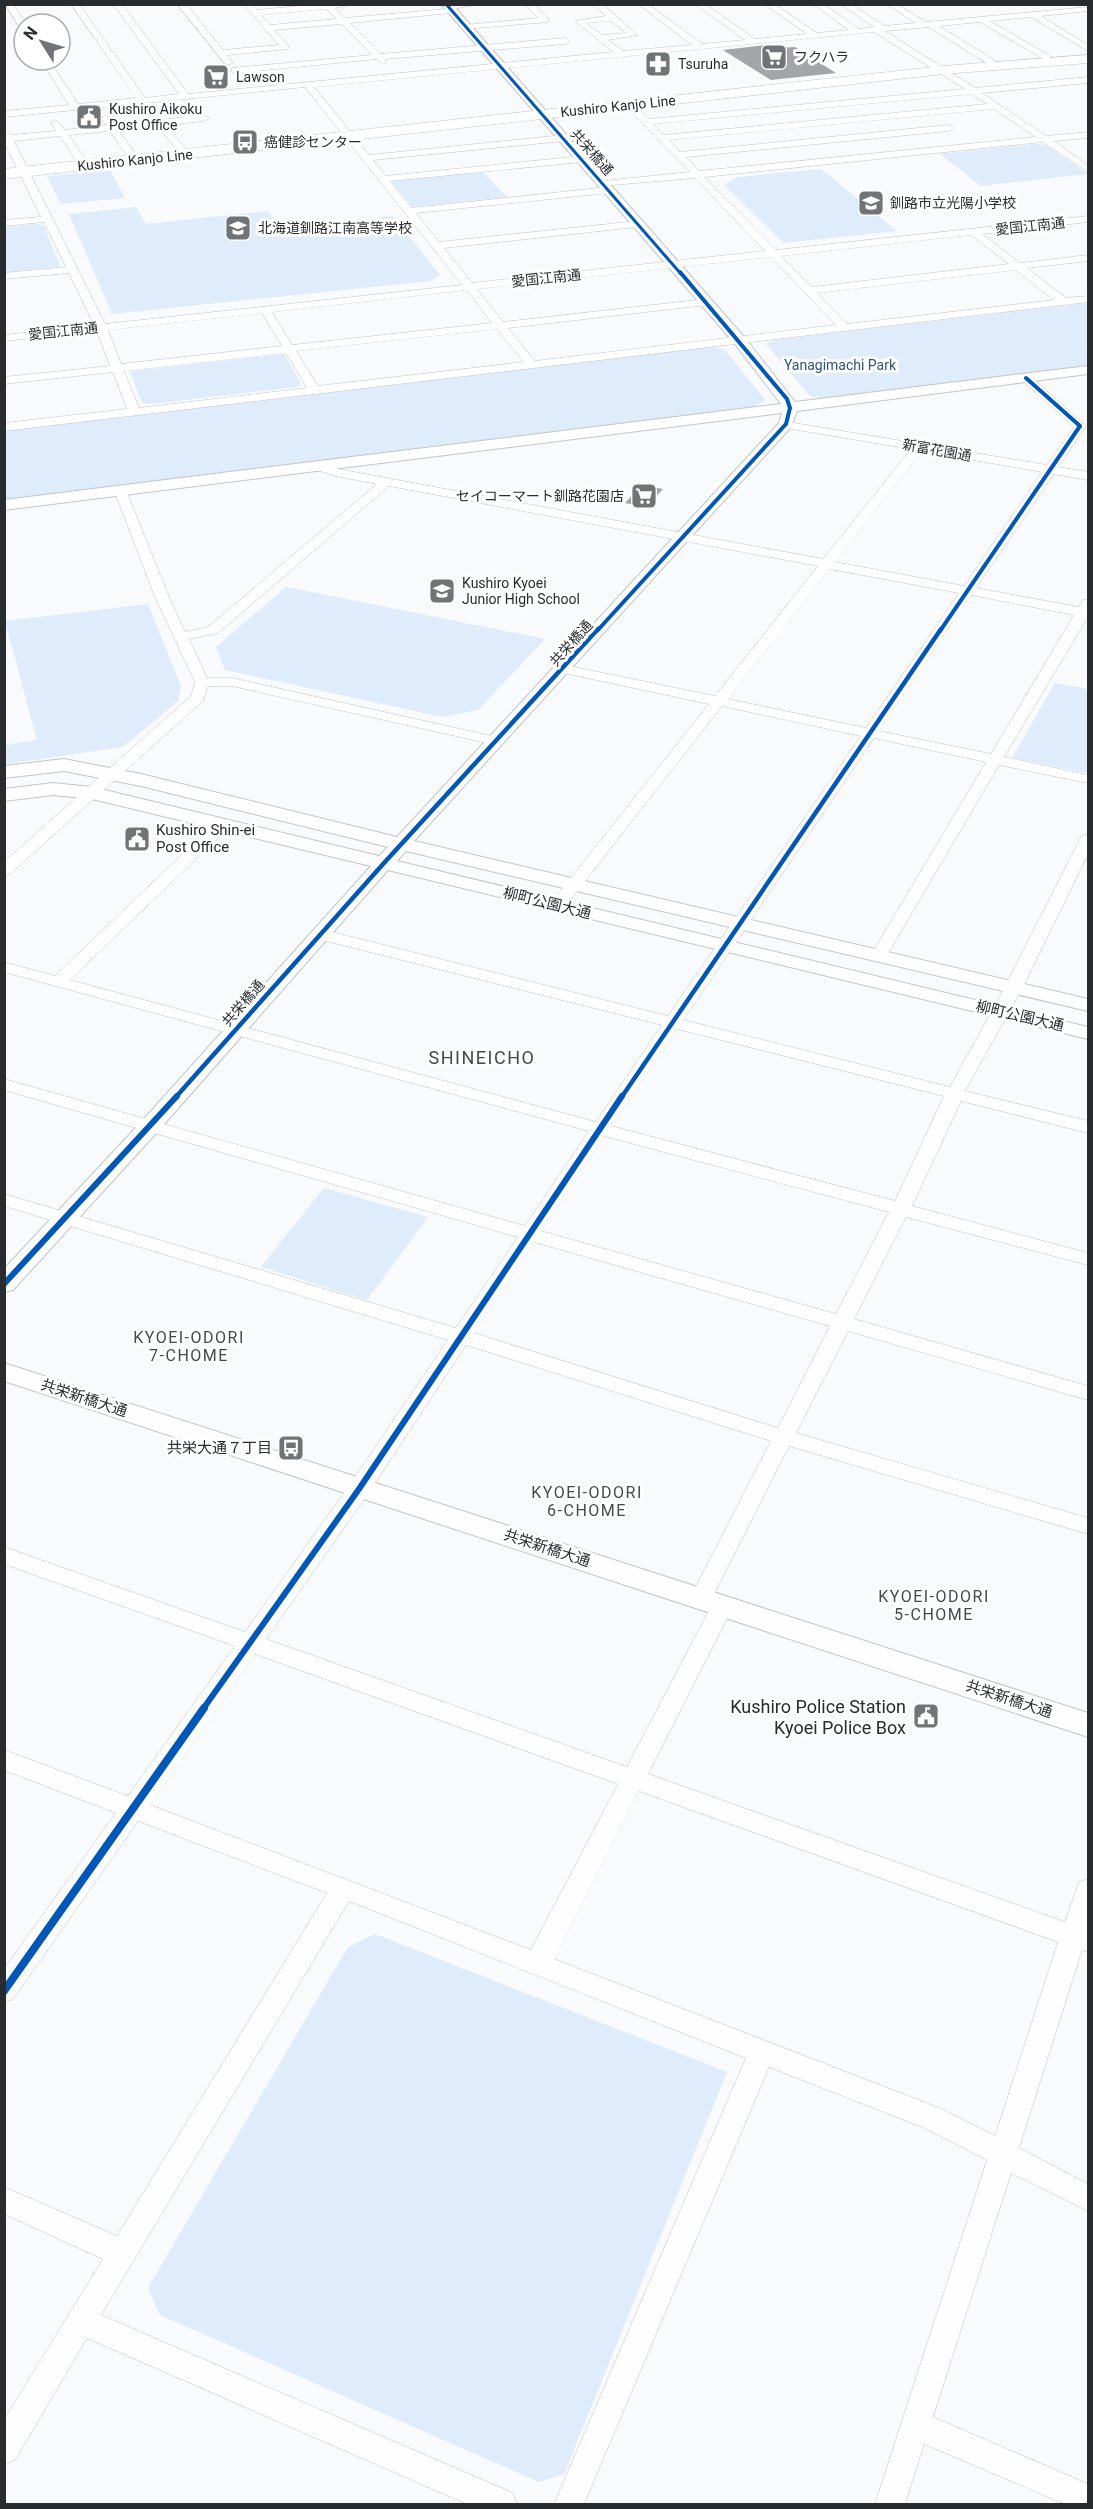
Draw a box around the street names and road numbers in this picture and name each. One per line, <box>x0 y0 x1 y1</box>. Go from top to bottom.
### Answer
street label: Kushiro Kanjo Line <box>560 92 676 120</box>
street label: 共栄橋通 <box>568 126 616 178</box>
street label: Kushiro Kanjo Line <box>77 146 193 174</box>
street label: 愛国江南通 <box>994 214 1066 238</box>
street label: 愛国江南通 <box>510 266 582 290</box>
street label: 愛国江南通 <box>27 319 99 343</box>
street label: 新富花園通 <box>901 436 973 464</box>
street label: 共栄橋通 <box>546 617 596 669</box>
street label: 柳町公園大通 <box>501 883 593 923</box>
street label: 共栄橋通 <box>219 977 267 1029</box>
street label: 柳町公園大通 <box>974 997 1066 1035</box>
street label: 共栄新橋大通 <box>38 1376 130 1420</box>
street label: 共栄新橋大通 <box>501 1526 593 1570</box>
street label: 共栄新橋大通 <box>963 1677 1055 1721</box>

